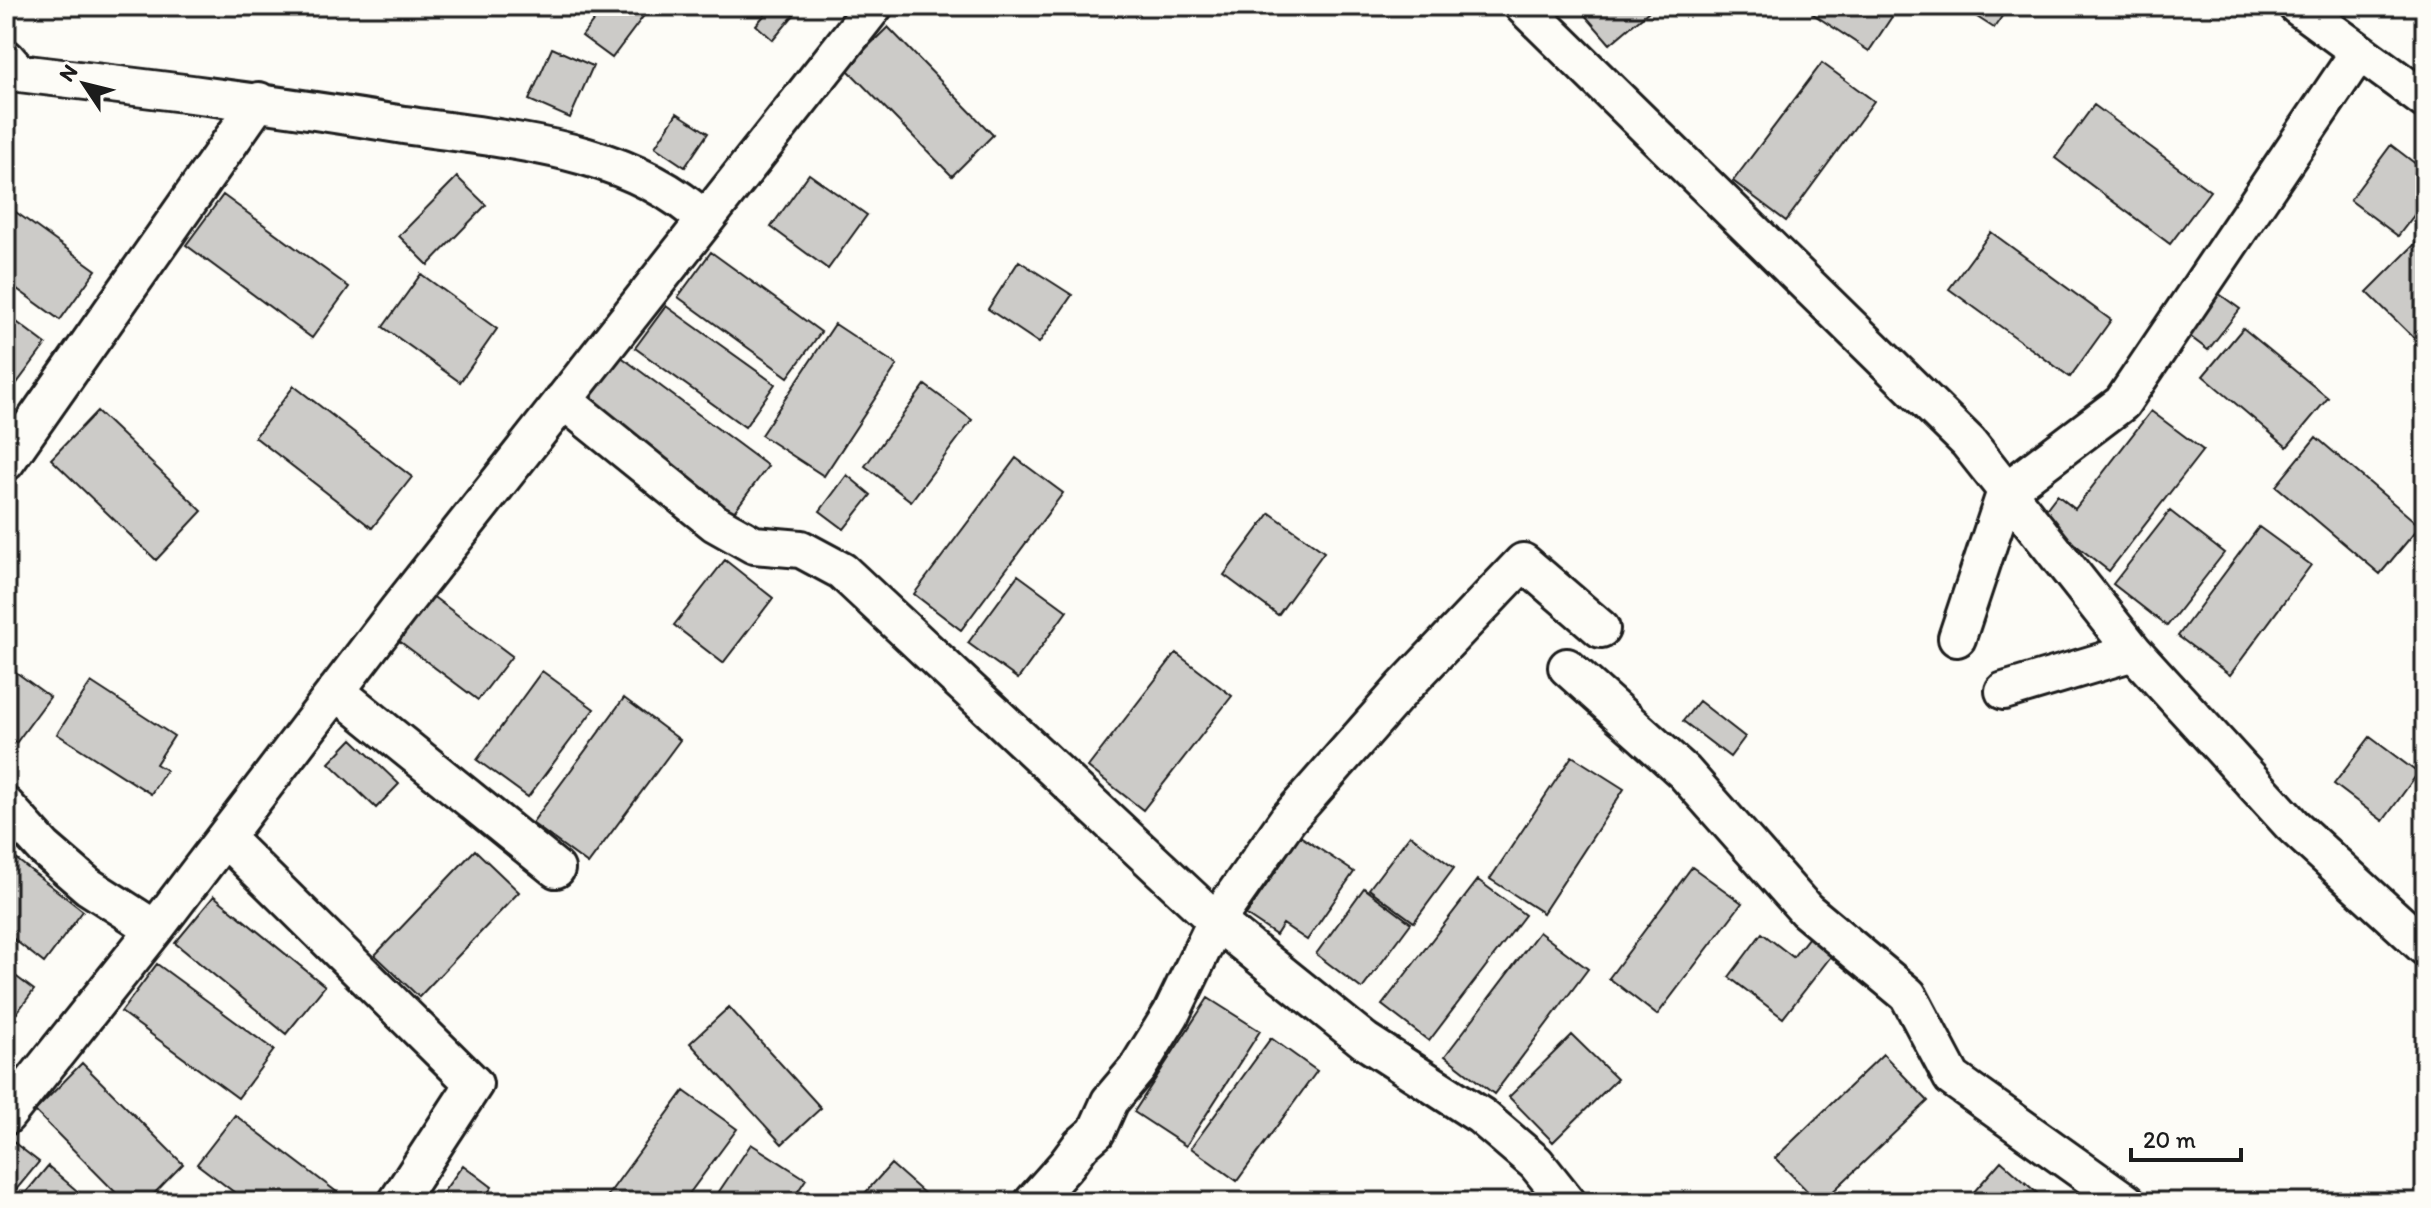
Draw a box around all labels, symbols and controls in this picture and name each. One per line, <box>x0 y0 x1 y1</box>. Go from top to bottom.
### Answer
north arrow <box>44 44 124 124</box>
text: N <box>53 59 83 87</box>
scale bar <box>2131 1112 2241 1162</box>
text: 20 m <box>2143 1125 2196 1154</box>

